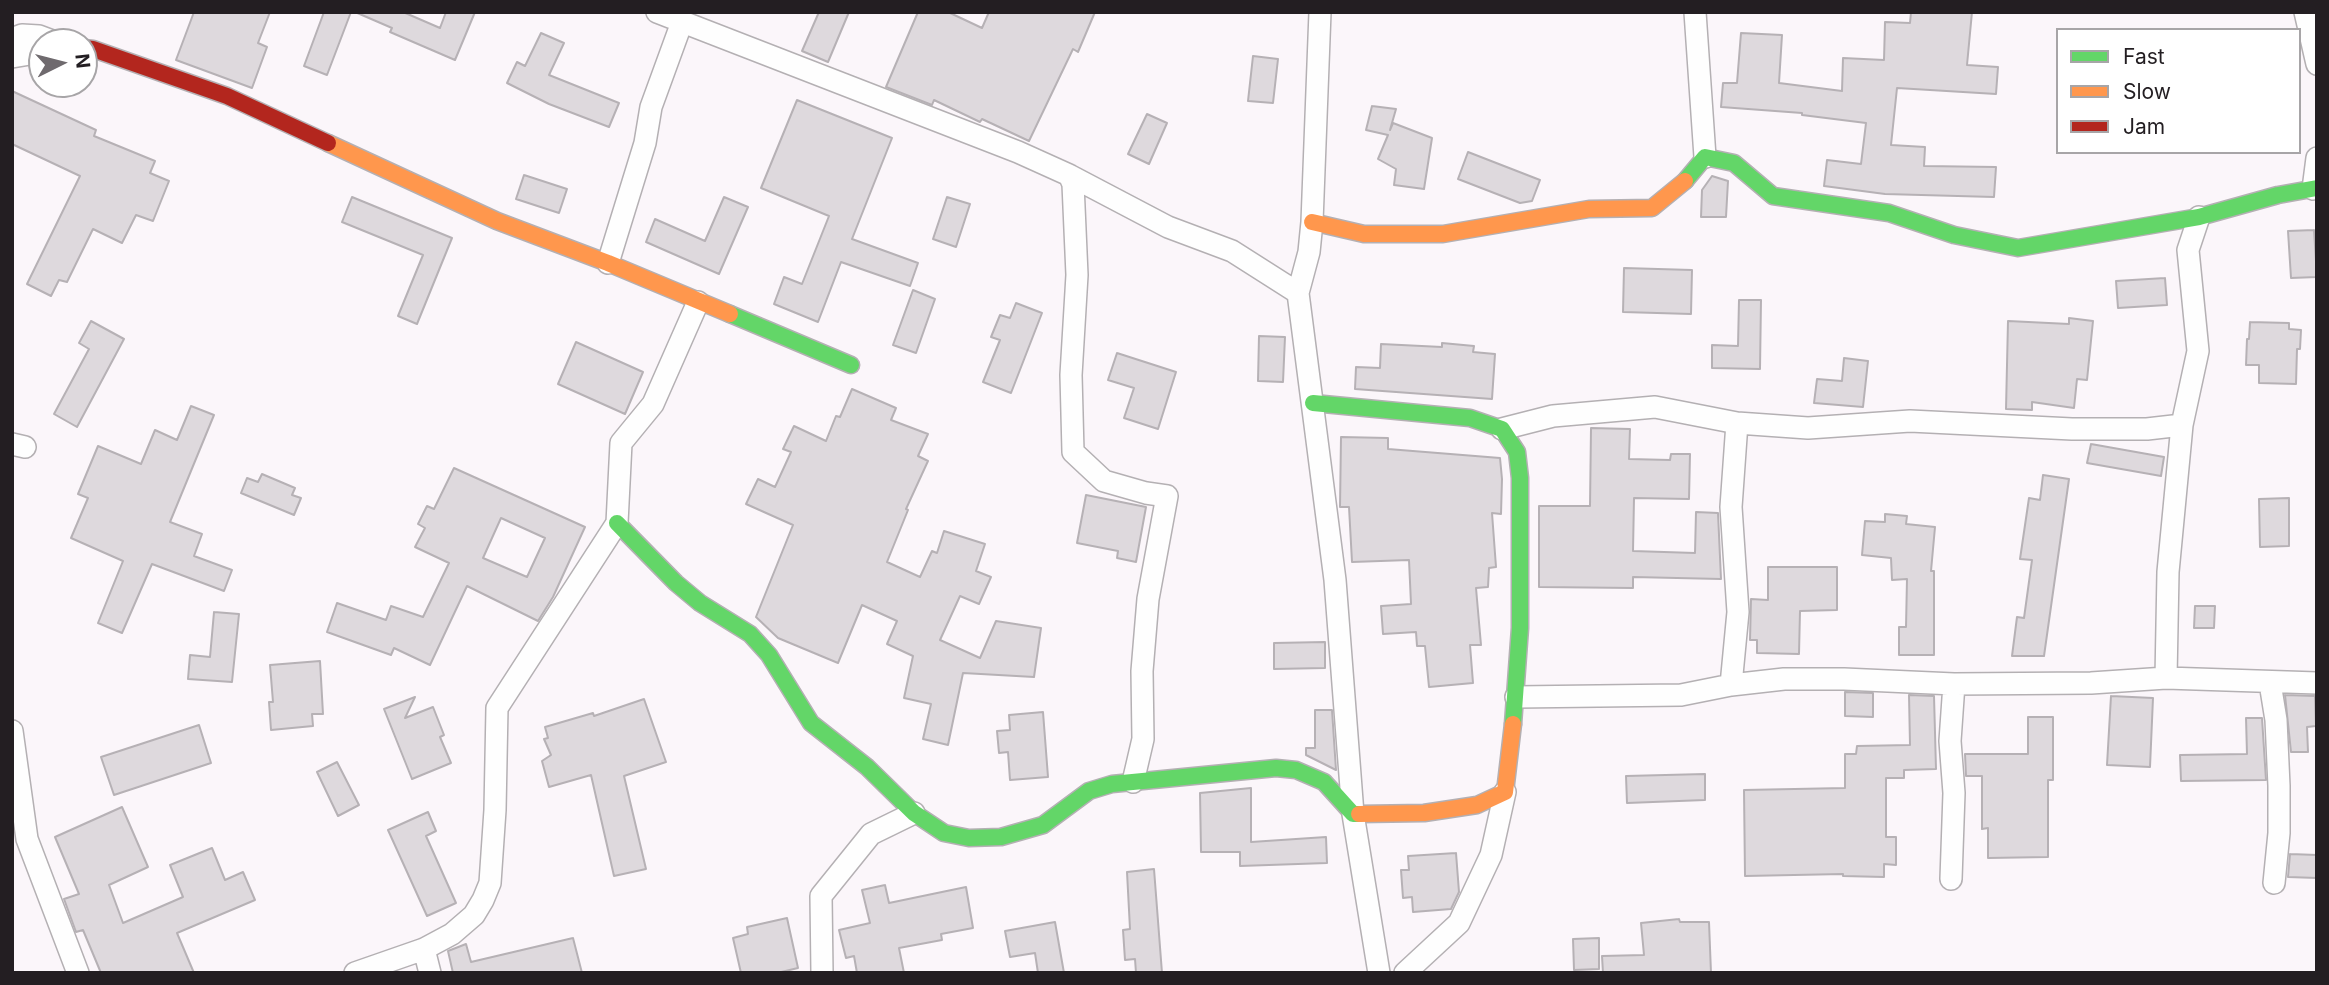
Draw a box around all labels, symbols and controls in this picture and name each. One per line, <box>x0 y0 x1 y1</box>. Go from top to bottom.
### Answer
north arrow <box>28 28 98 98</box>
legend <box>2056 28 2301 154</box>
text: Fast <box>2123 44 2165 69</box>
text: N <box>70 53 95 69</box>
text: Slow <box>2123 79 2171 104</box>
text: Jam <box>2123 114 2165 139</box>

